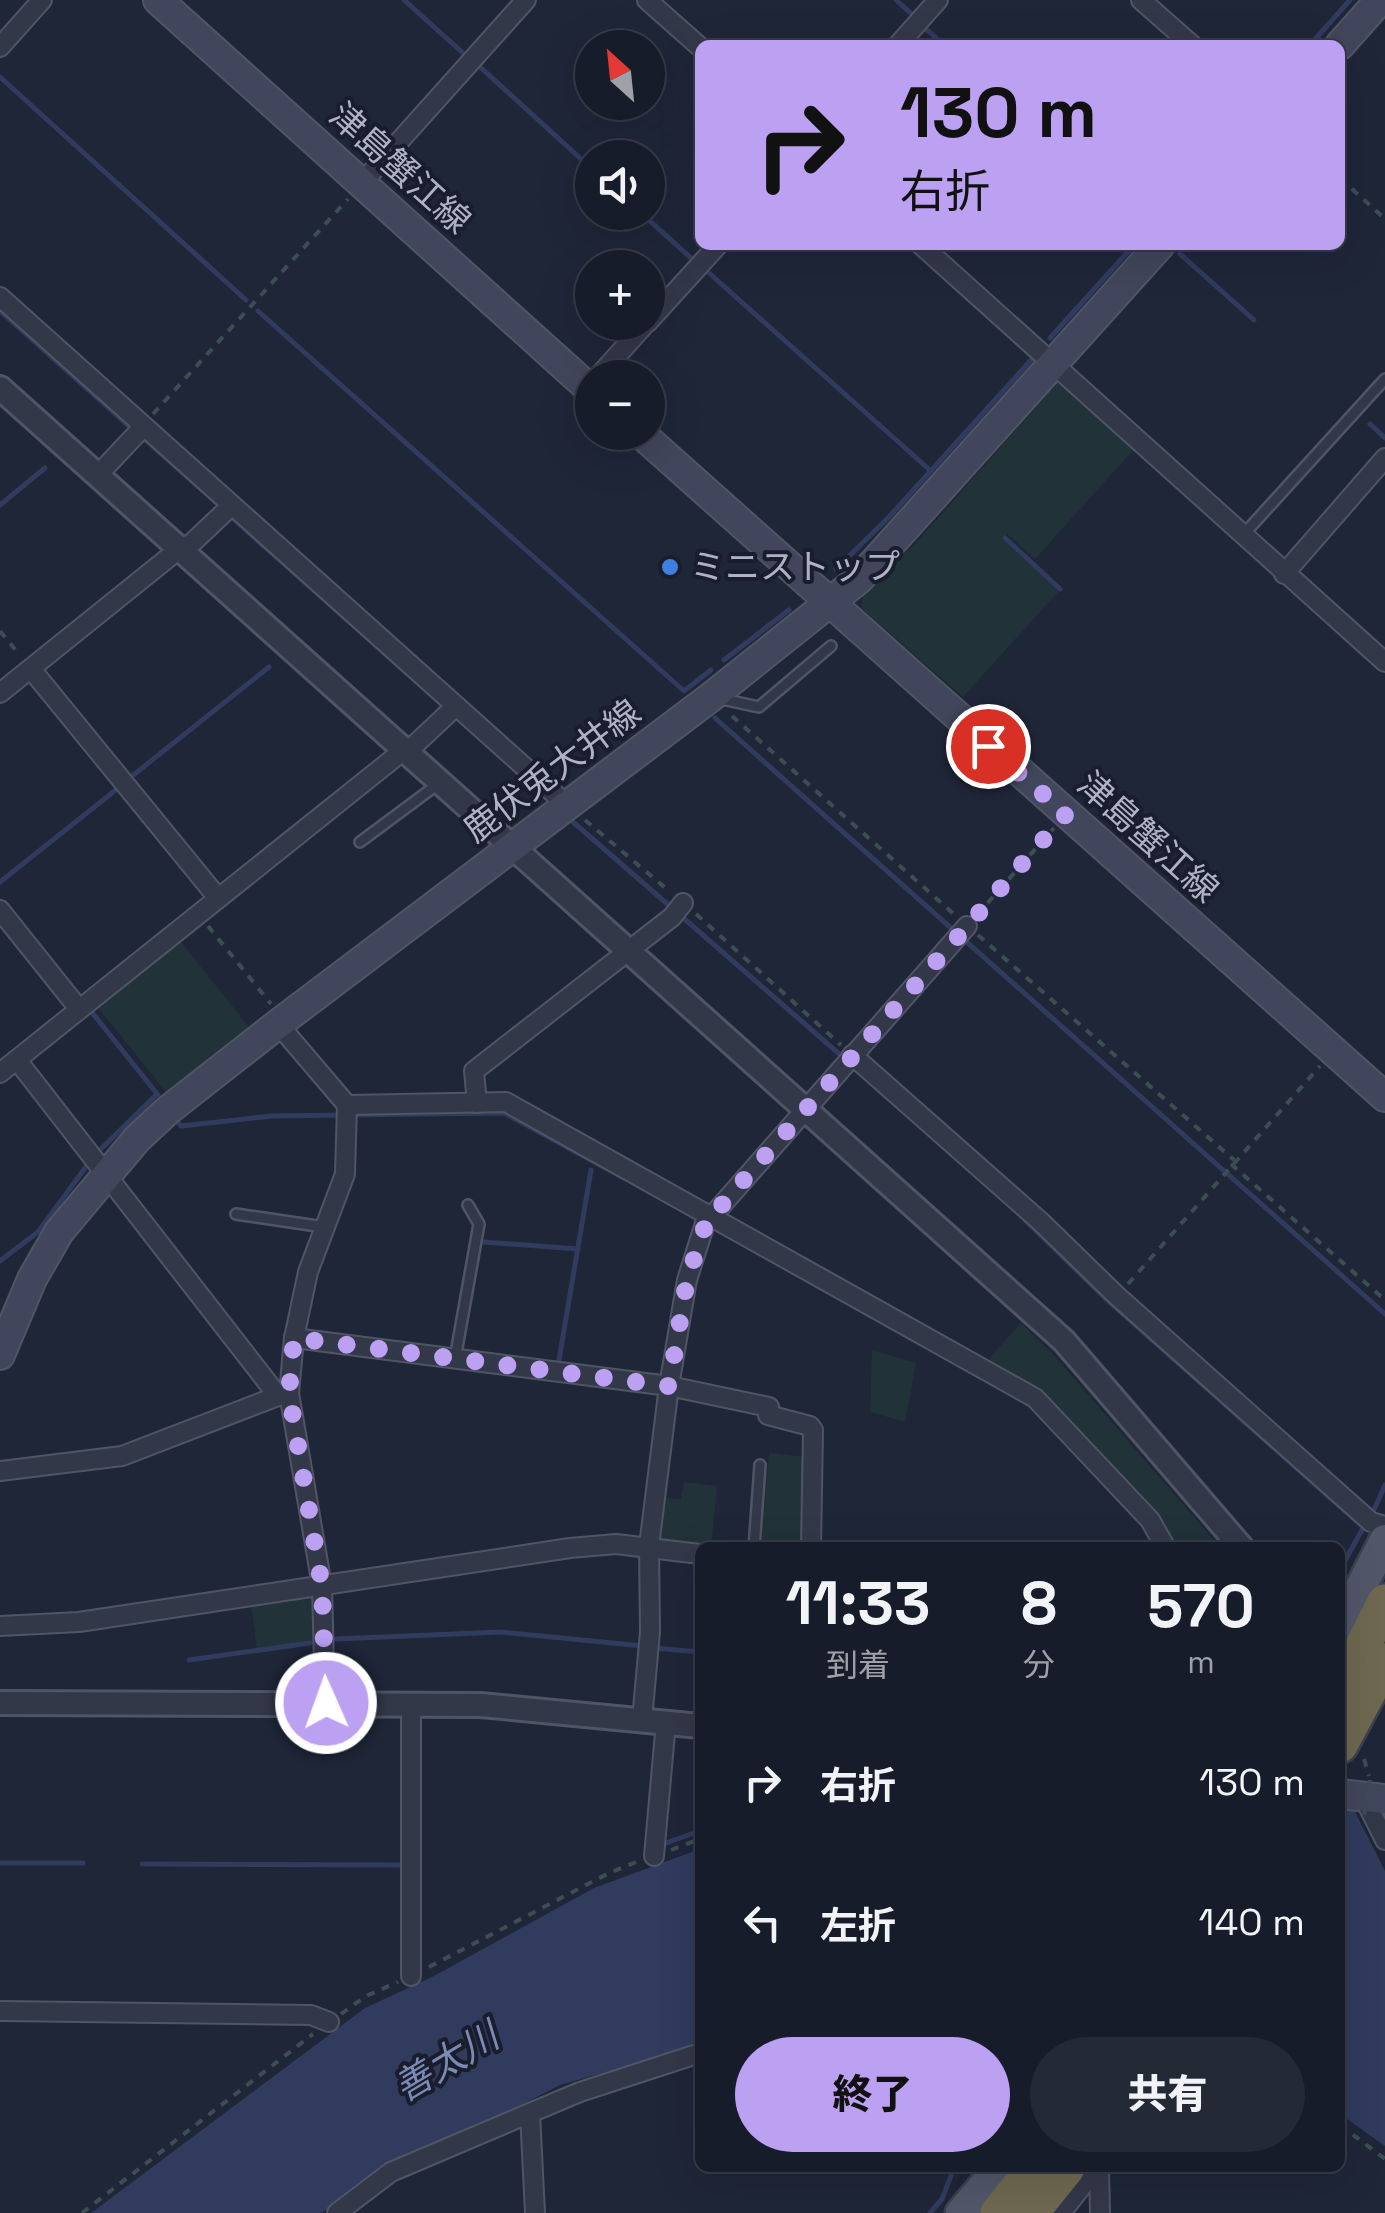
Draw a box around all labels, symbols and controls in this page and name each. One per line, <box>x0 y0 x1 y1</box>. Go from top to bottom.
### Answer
north arrow <box>575 30 665 120</box>
map controls <box>575 30 665 450</box>
text: 130 m <box>900 68 1097 157</box>
icon: right <box>735 80 865 210</box>
street label: 津島蟹江線 <box>320 93 480 243</box>
button: sound <box>575 140 665 230</box>
text: 右折 <box>900 163 990 220</box>
button: + <box>575 250 665 340</box>
button: − <box>575 360 665 450</box>
place label: ミニストップ <box>690 545 900 589</box>
marker: ミニストップ <box>659 556 681 578</box>
street label: 鹿伏兎大井線 <box>455 690 649 852</box>
pin <box>946 704 1031 789</box>
icon: arrive <box>961 719 1016 774</box>
street label: 津島蟹江線 <box>1068 762 1228 912</box>
text: 11:33 <box>785 1565 931 1642</box>
text: 8 <box>1021 1565 1057 1642</box>
text: 570 <box>1147 1568 1255 1645</box>
text: m <box>1187 1642 1215 1682</box>
text: 到着 <box>826 1645 890 1685</box>
text: 分 <box>1023 1645 1055 1685</box>
position arrow <box>274 1651 378 1755</box>
icon: right <box>735 1755 790 1810</box>
text: 130 m <box>1199 1758 1305 1806</box>
text: 右折 <box>820 1762 896 1810</box>
icon: left <box>735 1895 790 1950</box>
text: 140 m <box>1199 1898 1305 1946</box>
text: 左折 <box>820 1902 896 1950</box>
water label: 善太川 <box>385 2010 511 2112</box>
button: 終了 <box>735 2037 1010 2152</box>
button: 共有 <box>1030 2037 1305 2152</box>

